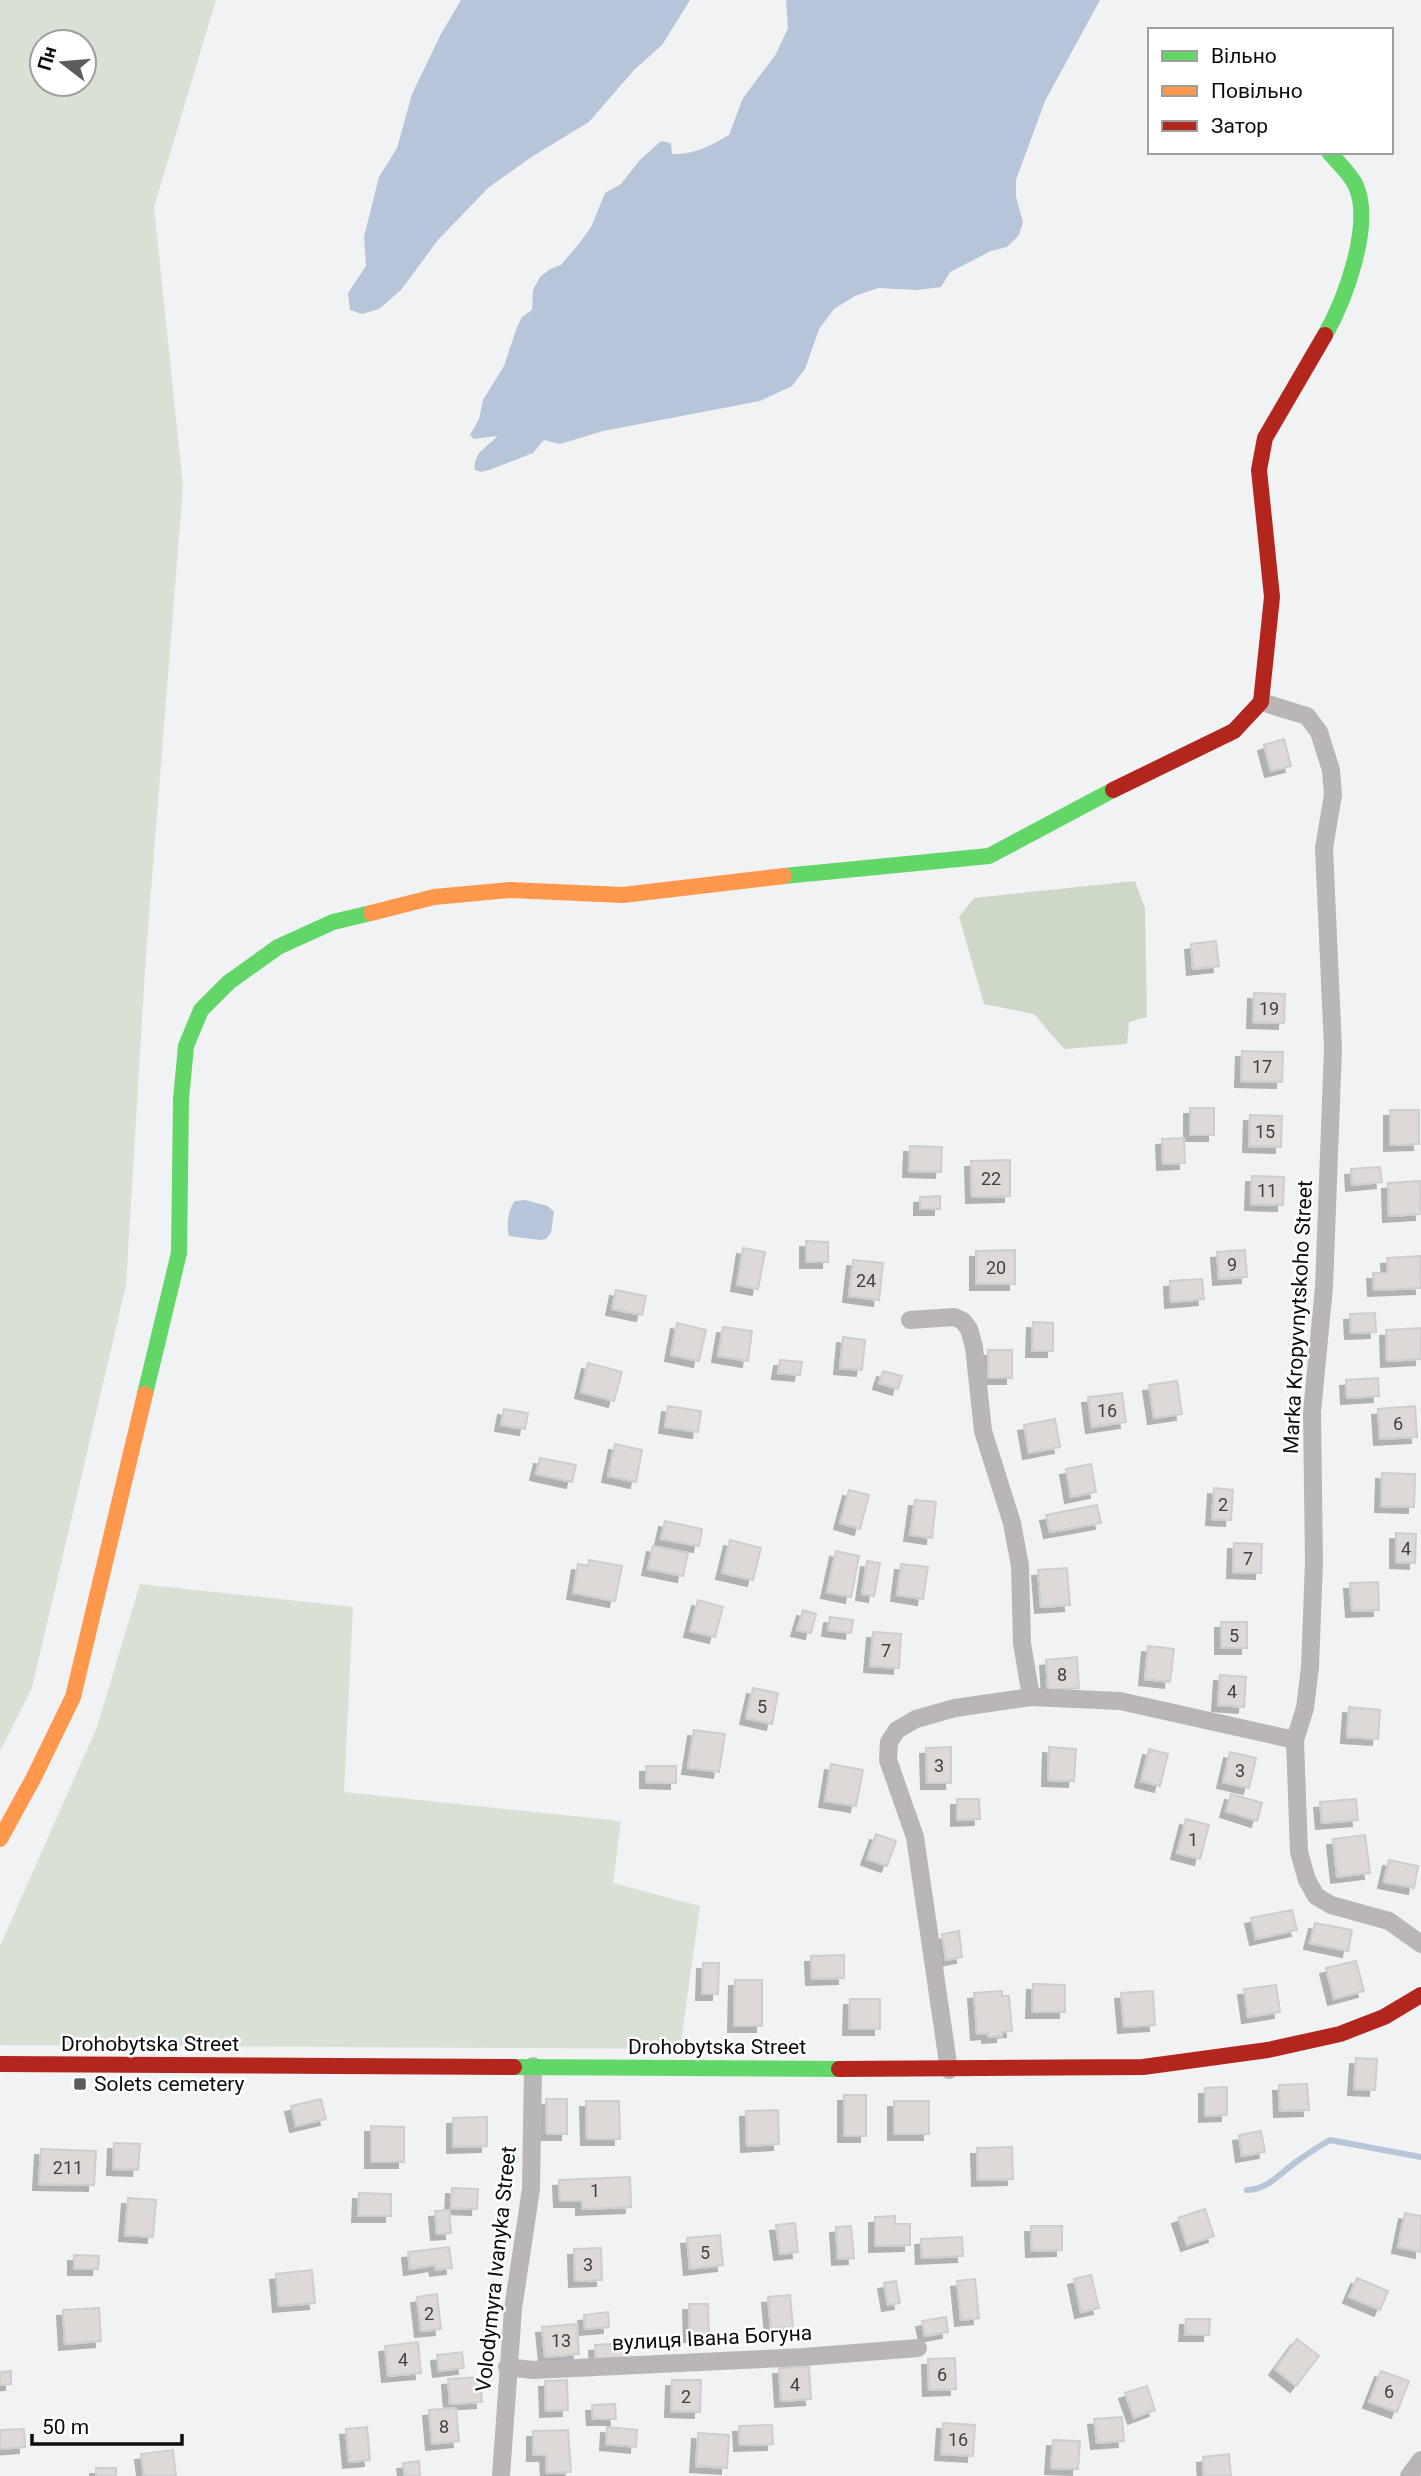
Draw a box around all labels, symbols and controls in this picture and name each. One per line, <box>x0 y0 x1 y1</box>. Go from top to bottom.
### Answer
north arrow <box>28 28 98 98</box>
legend <box>1148 28 1393 154</box>
text: Пн <box>33 44 62 73</box>
text: Вільно <box>1211 44 1277 68</box>
text: Повільно <box>1211 79 1303 103</box>
text: Затор <box>1211 114 1268 138</box>
house number: 19 <box>1259 998 1279 1019</box>
house number: 17 <box>1252 1056 1272 1077</box>
house number: 15 <box>1255 1121 1275 1142</box>
house number: 22 <box>981 1168 1001 1189</box>
street label: Marka Kropyvnytskoho Street <box>1279 1179 1317 1454</box>
house number: 11 <box>1257 1180 1277 1201</box>
house number: 9 <box>1227 1254 1237 1275</box>
house number: 20 <box>986 1257 1006 1278</box>
house number: 24 <box>856 1270 876 1291</box>
house number: 16 <box>1097 1400 1117 1421</box>
house number: 6 <box>1393 1413 1403 1434</box>
house number: 2 <box>1218 1494 1228 1515</box>
house number: 4 <box>1401 1538 1411 1559</box>
house number: 7 <box>1243 1548 1253 1569</box>
house number: 5 <box>1229 1625 1239 1646</box>
house number: 7 <box>881 1640 891 1661</box>
house number: 8 <box>1057 1664 1067 1685</box>
house number: 4 <box>1227 1681 1237 1702</box>
house number: 5 <box>757 1696 767 1717</box>
house number: 3 <box>934 1755 944 1776</box>
house number: 3 <box>1235 1760 1245 1781</box>
house number: 1 <box>1188 1829 1198 1850</box>
street label: Drohobytska Street <box>61 2032 239 2056</box>
street label: Drohobytska Street <box>628 2035 806 2059</box>
place label: Solets cemetery <box>94 2072 245 2096</box>
marker: Solets cemetery <box>72 2076 88 2092</box>
street label: Volodymyra Ivanyka Street <box>471 2145 521 2393</box>
house number: 211 <box>53 2157 83 2178</box>
house number: 1 <box>590 2180 600 2201</box>
house number: 5 <box>700 2242 710 2263</box>
house number: 3 <box>583 2254 593 2275</box>
house number: 2 <box>424 2303 434 2324</box>
street label: вулиця Івана Богуна <box>611 2321 813 2355</box>
house number: 13 <box>551 2330 571 2351</box>
house number: 4 <box>398 2349 408 2370</box>
house number: 6 <box>937 2364 947 2385</box>
house number: 4 <box>790 2374 800 2395</box>
house number: 6 <box>1384 2381 1394 2402</box>
house number: 2 <box>681 2386 691 2407</box>
scale bar <box>32 2402 182 2446</box>
text: 50 m <box>42 2415 89 2439</box>
house number: 8 <box>439 2416 449 2437</box>
house number: 16 <box>948 2429 968 2450</box>

